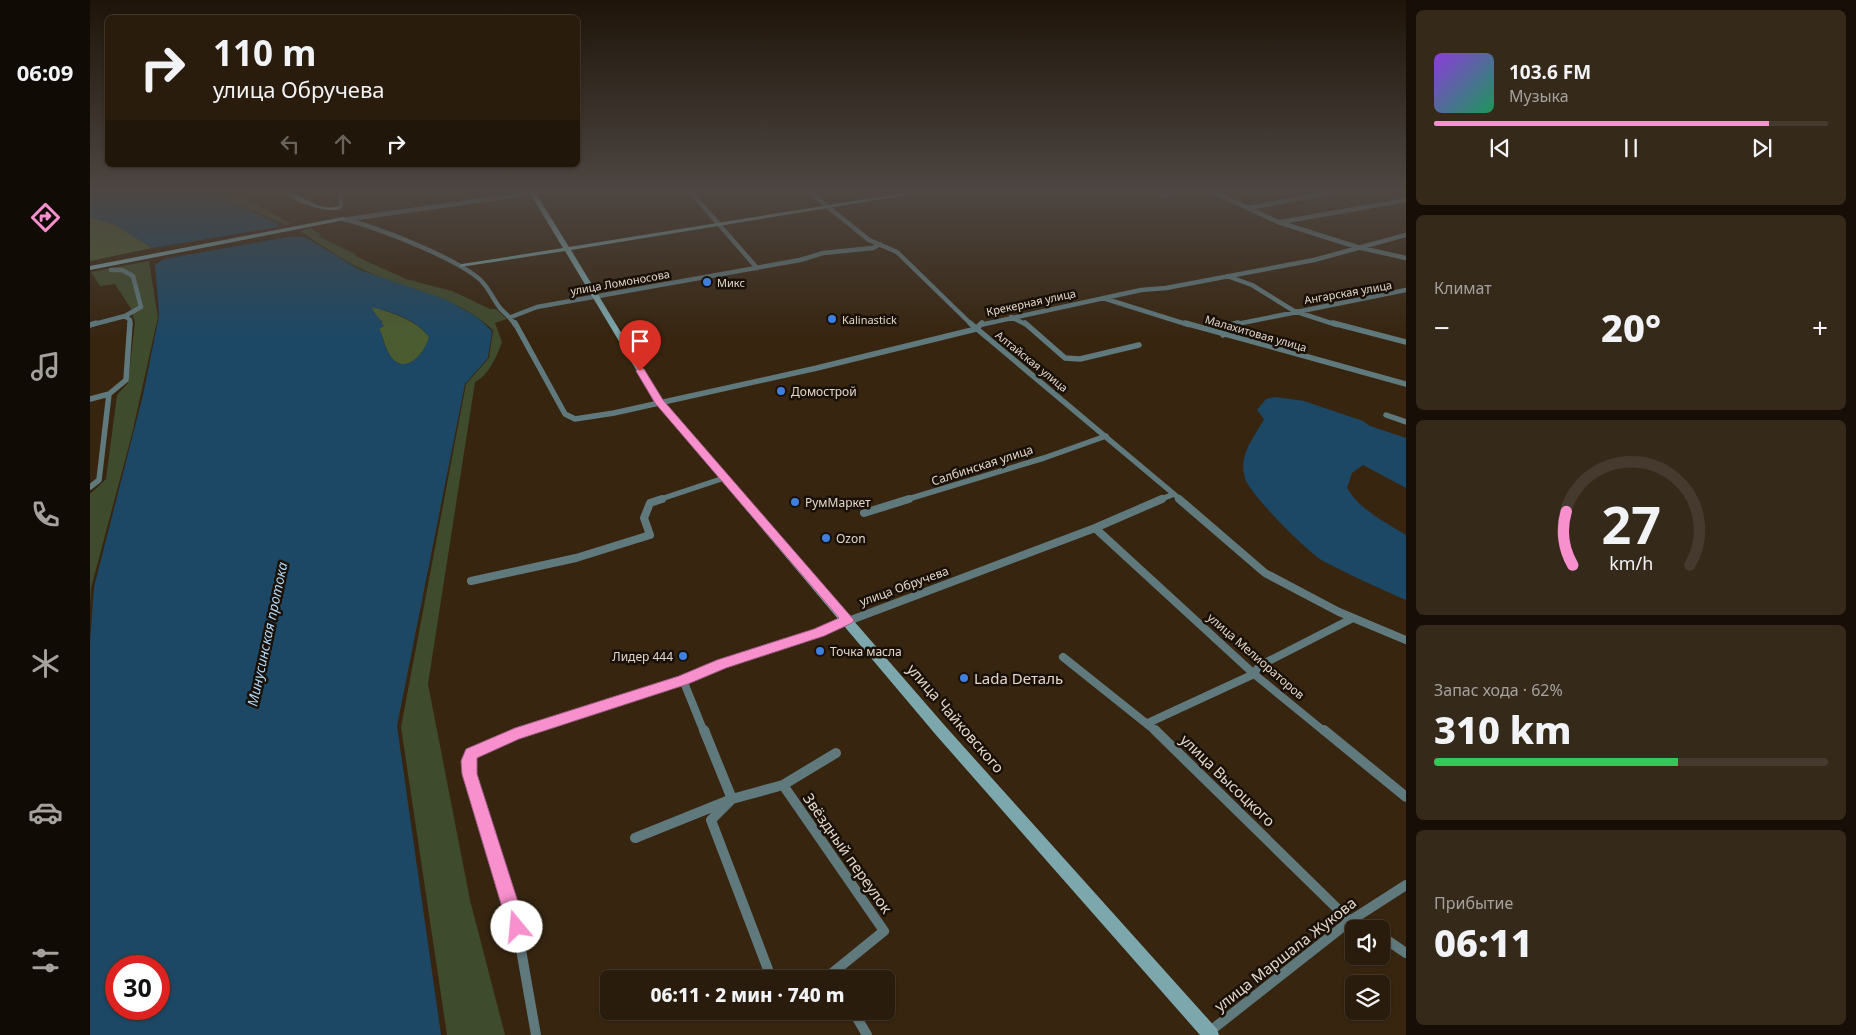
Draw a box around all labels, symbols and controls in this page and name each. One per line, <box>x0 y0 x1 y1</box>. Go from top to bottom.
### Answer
text: 110 m <box>213 29 316 76</box>
icon: right <box>130 35 195 100</box>
text: 06:09 <box>17 57 73 87</box>
text: 103.6 FM <box>1509 59 1591 85</box>
text: улица Обручева <box>213 74 385 104</box>
text: Музыка <box>1509 85 1569 107</box>
icon: left <box>276 130 304 158</box>
icon: ahead <box>329 130 357 158</box>
icon: right <box>382 130 410 158</box>
icon: previous <box>1486 134 1514 162</box>
icon: pause <box>1617 134 1645 162</box>
icon: next <box>1748 134 1776 162</box>
icon: directions <box>28 200 63 235</box>
street label: улица Ломоносова <box>569 266 671 298</box>
place label: Микс <box>717 275 745 290</box>
marker: Микс <box>701 276 713 288</box>
street label: Ангарская улица <box>1303 277 1393 307</box>
text: Климат <box>1434 277 1492 299</box>
street label: Крекерная улица <box>985 285 1077 319</box>
text: 20° <box>1601 301 1661 353</box>
text: − <box>1434 308 1450 346</box>
text: + <box>1812 308 1828 346</box>
street label: Малахитовая улица <box>1203 311 1309 355</box>
place label: Kalinastick <box>842 312 897 327</box>
marker: Kalinastick <box>826 313 838 325</box>
pin <box>619 320 661 371</box>
icon: arrive <box>626 327 654 355</box>
street label: Алтайская улица <box>993 327 1071 395</box>
icon: music <box>28 349 63 384</box>
place label: Домострой <box>791 383 857 400</box>
marker: Домострой <box>775 385 787 397</box>
street label: Салбинская улица <box>929 441 1035 489</box>
text: 27 <box>1601 488 1661 559</box>
place label: РумМаркет <box>805 494 871 511</box>
marker: РумМаркет <box>789 496 801 508</box>
icon: phone <box>28 497 63 532</box>
place label: Ozon <box>836 530 866 547</box>
marker: Ozon <box>820 532 832 544</box>
text: km/h <box>1609 551 1653 575</box>
water label: Минусинская протока <box>242 560 292 708</box>
street label: улица Обручева <box>857 562 951 610</box>
street label: улица Мелиораторов <box>1204 609 1309 703</box>
place label: Точка масла <box>830 643 902 660</box>
marker: Точка масла <box>814 645 826 657</box>
icon: climate <box>28 646 63 681</box>
place label: Лидер 444 <box>612 648 673 665</box>
marker: Лидер 444 <box>677 650 689 662</box>
street label: улица Чайковского <box>903 659 1009 777</box>
place label: Lada Dеталь <box>974 668 1063 688</box>
marker: Lada Dеталь <box>958 672 970 684</box>
text: Запас хода · 62% <box>1434 679 1563 701</box>
text: 310 km <box>1434 703 1572 755</box>
street label: улица Высоцкого <box>1176 729 1280 831</box>
street label: Звёздный переулок <box>799 789 897 917</box>
icon: car <box>28 795 63 830</box>
street label: улица Маршала Жукова <box>1210 892 1360 1016</box>
text: Прибытие <box>1434 892 1513 914</box>
position arrow <box>490 900 542 952</box>
text: 06:11 <box>1434 916 1533 968</box>
map controls <box>1345 920 1390 1020</box>
button: sound <box>1345 920 1390 965</box>
icon: filters <box>28 943 63 978</box>
speed limit sign: 30 <box>105 955 170 1020</box>
button: layers <box>1345 975 1390 1020</box>
text: 06:11 · 2 мин · 740 m <box>651 982 844 1008</box>

